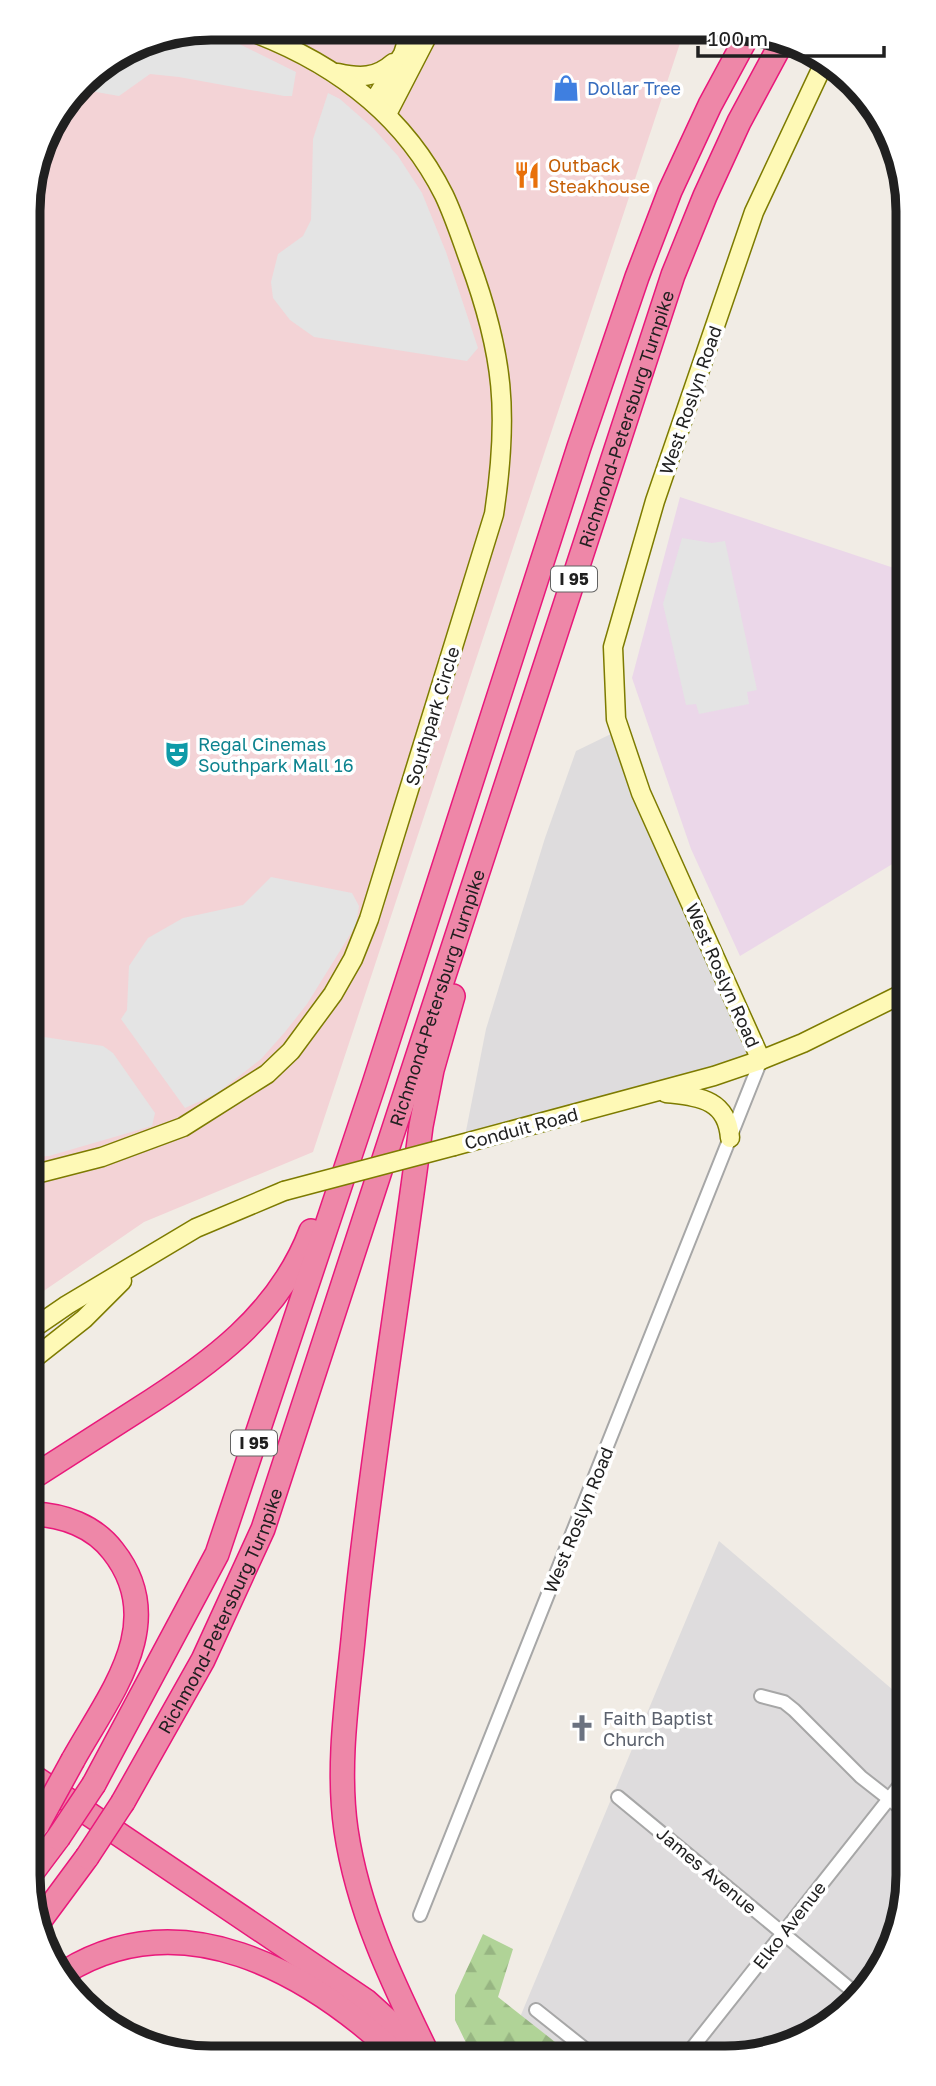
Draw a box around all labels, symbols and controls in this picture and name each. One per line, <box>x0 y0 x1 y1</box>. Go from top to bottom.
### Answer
scale bar <box>698 14 884 58</box>
text: 100 m <box>708 25 768 51</box>
shop icon: Dollar Tree <box>551 73 581 103</box>
place label: Dollar Tree <box>587 77 681 99</box>
place label: Outback Steakhouse <box>548 154 650 197</box>
restaurant icon: Outback Steakhouse <box>512 160 542 190</box>
street label: Richmond-Petersburg Turnpike <box>574 288 678 550</box>
street label: West Roslyn Road <box>654 323 726 477</box>
road number: I 95 <box>551 566 597 592</box>
street label: Southpark Circle <box>400 644 464 788</box>
place label: Regal Cinemas Southpark Mall 16 <box>198 733 354 776</box>
theatre icon: Regal Cinemas Southpark Mall 16 <box>162 739 192 769</box>
street label: Richmond-Petersburg Turnpike <box>384 866 489 1129</box>
street label: West Roslyn Road <box>681 899 765 1051</box>
street label: Conduit Road <box>462 1102 580 1154</box>
road number: I 95 <box>231 1430 277 1456</box>
street label: West Roslyn Road <box>539 1444 617 1596</box>
street label: Richmond-Petersburg Turnpike <box>153 1485 287 1737</box>
place label: Faith Baptist Church <box>603 1707 713 1750</box>
church icon: Faith Baptist Church <box>567 1713 597 1743</box>
street label: James Avenue <box>652 1822 762 1918</box>
street label: Elko Avenue <box>748 1877 830 1973</box>

